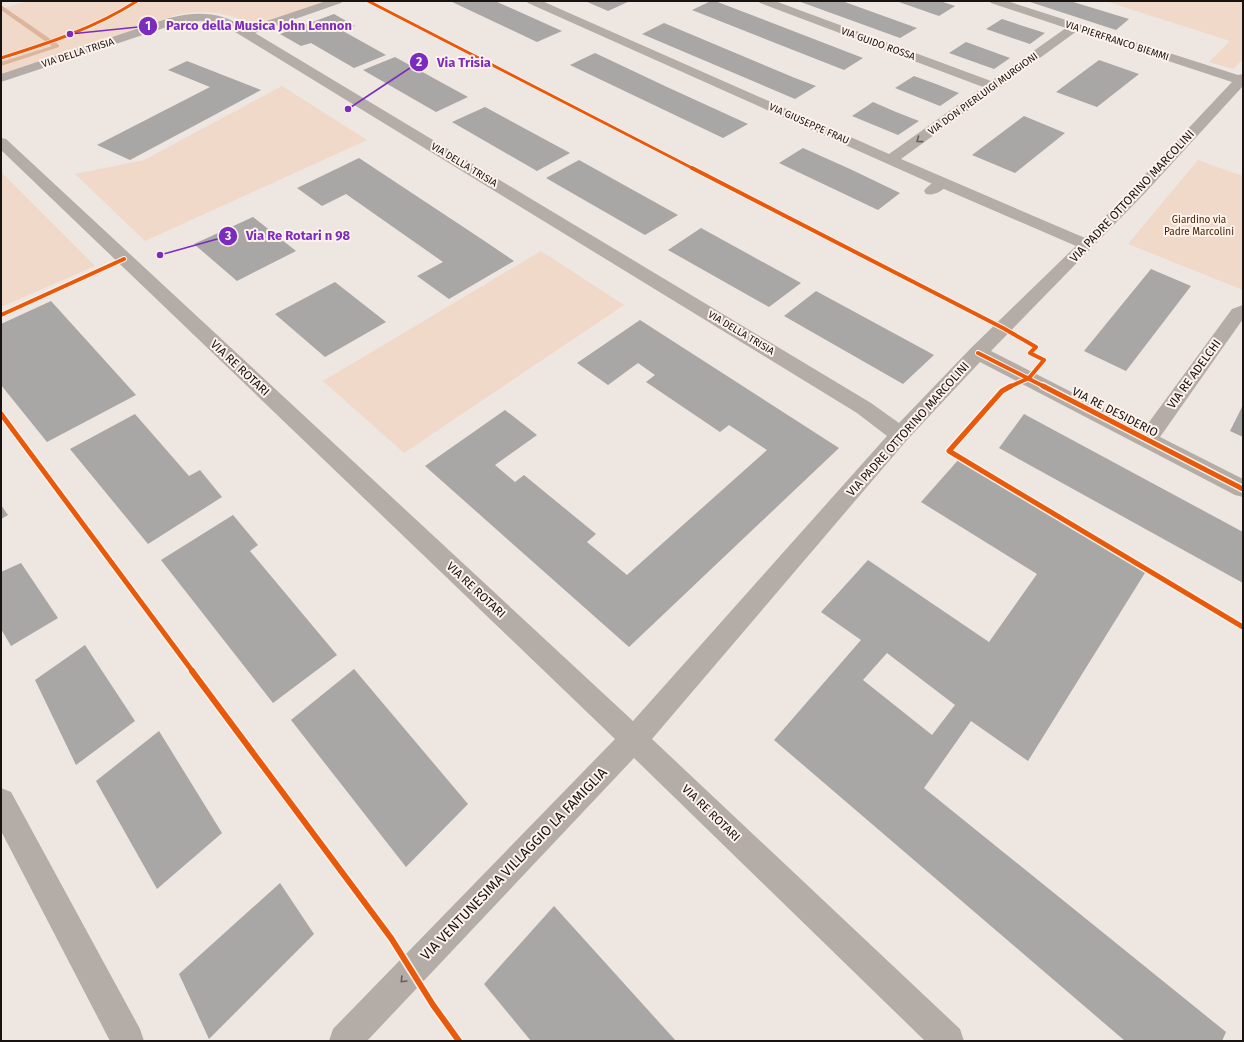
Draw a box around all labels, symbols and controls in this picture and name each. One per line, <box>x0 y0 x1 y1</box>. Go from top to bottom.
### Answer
callout: Parco della Musica John Lennon <box>138 13 360 38</box>
text: Parco della Musica John Lennon <box>166 18 352 33</box>
text: 1 <box>145 19 151 33</box>
street label: VIA PIERFRANCO BIEMMI <box>1064 19 1170 63</box>
street label: VIA GUIDO ROSSA <box>839 25 917 63</box>
street label: VIA DELLA TRISIA <box>40 36 116 70</box>
callout: Via Trisia <box>409 49 499 74</box>
street label: VIA DON PIERLUIGI MURGIONI <box>926 50 1040 138</box>
text: 2 <box>416 55 422 69</box>
text: Via Trisia <box>436 55 491 70</box>
street label: VIA GIUSEPPE FRAU <box>767 101 851 147</box>
street label: VIA PADRE OTTORINO MARCOLINI <box>1067 127 1197 265</box>
one-way arrow <box>916 135 923 142</box>
street label: VIA DELLA TRISIA <box>429 140 500 190</box>
park label: Giardino via Padre Marcolini <box>1164 214 1234 238</box>
callout: Via Re Rotari n 98 <box>218 223 358 248</box>
text: Via Re Rotari n 98 <box>245 228 351 243</box>
text: 3 <box>224 229 231 243</box>
street label: VIA DELLA TRISIA <box>706 308 777 358</box>
street label: VIA RE ROTARI <box>208 337 272 399</box>
street label: VIA RE ADELCHI <box>1164 337 1224 411</box>
street label: VIA PADRE OTTORINO MARCOLINI <box>844 359 972 499</box>
street label: VIA RE DESIDERIO <box>1070 384 1160 440</box>
street label: VIA RE ROTARI <box>444 559 508 621</box>
street label: VIA VENTUNESIMA VILLAGGIO LA FAMIGLIA <box>417 764 611 964</box>
street label: VIA RE ROTARI <box>679 782 743 844</box>
one-way arrow <box>401 975 408 982</box>

